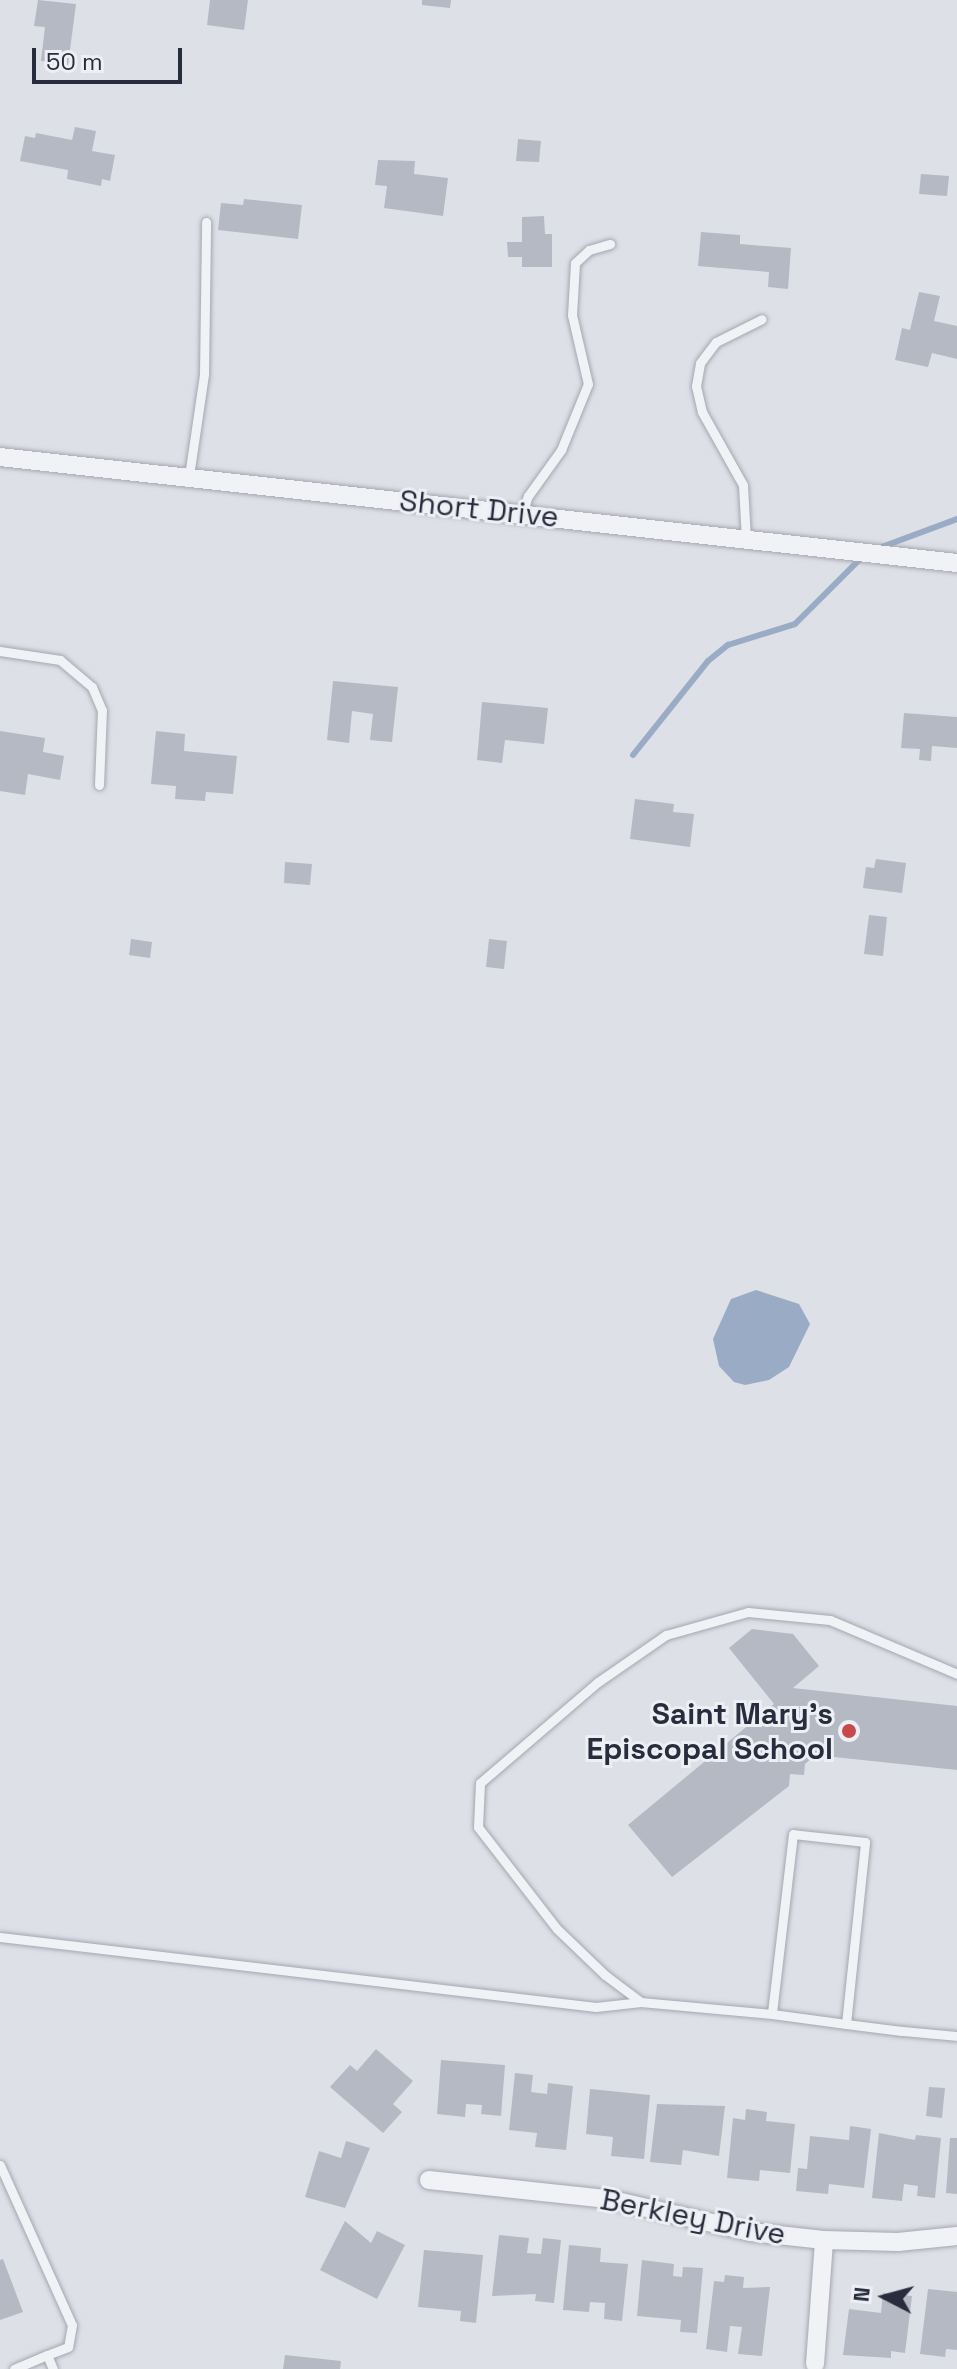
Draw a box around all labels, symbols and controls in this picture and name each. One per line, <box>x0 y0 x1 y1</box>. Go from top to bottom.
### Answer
scale bar <box>36 32 186 82</box>
text: 50 m <box>46 46 103 77</box>
street label: Short Drive <box>398 483 560 535</box>
place label: Saint Mary's Episcopal School <box>587 1696 833 1766</box>
marker: Saint Mary's Episcopal School <box>840 1722 858 1740</box>
street label: Berkley Drive <box>597 2181 789 2253</box>
north arrow <box>845 2257 925 2337</box>
text: N <box>846 2286 876 2303</box>

